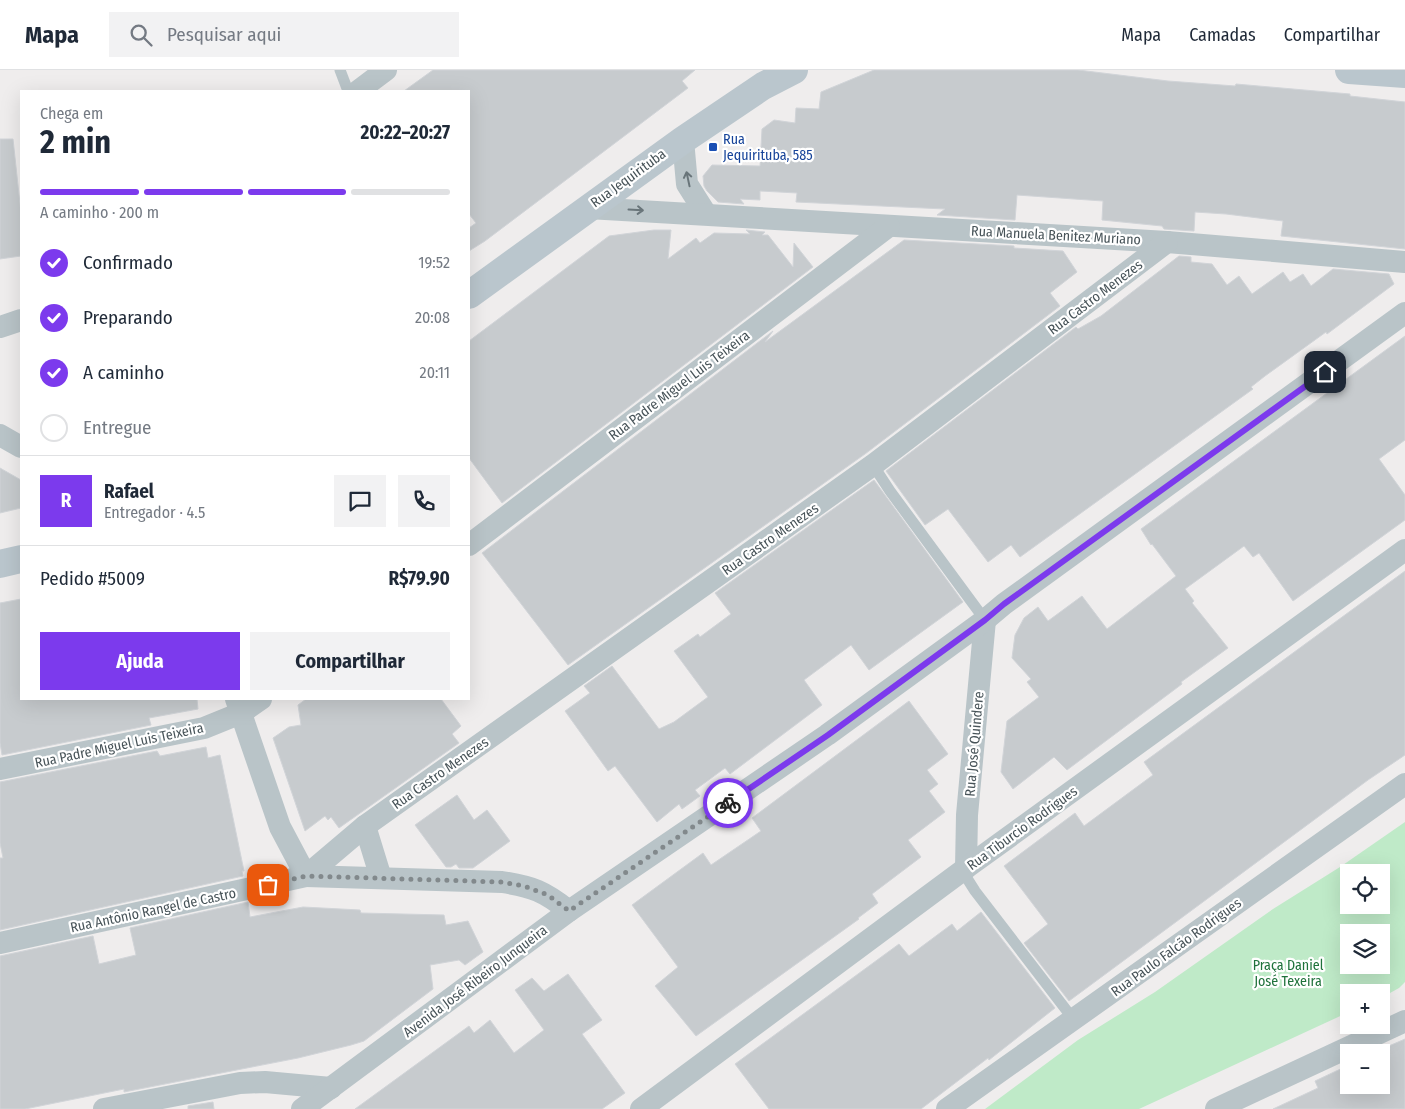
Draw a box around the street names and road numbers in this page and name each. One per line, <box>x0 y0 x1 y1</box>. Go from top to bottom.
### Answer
street label: Rua Jequirituba <box>587 145 669 211</box>
street label: Rua Manuela Benitez Muriano <box>971 223 1141 248</box>
street label: Rua Castro Menezes <box>1045 256 1146 338</box>
street label: Rua Padre Miguel Luis Teixeira <box>606 327 753 444</box>
street label: Rua Castro Menezes <box>719 500 822 579</box>
street label: Rua José Quindere <box>961 691 988 797</box>
street label: Rua Padre Miguel Luis Teixeira <box>33 719 205 772</box>
street label: Rua Castro Menezes <box>389 734 492 813</box>
street label: Rua Tiburcio Rodrigues <box>964 783 1081 874</box>
street label: Rua Antônio Rangel de Castro <box>69 885 238 936</box>
street label: Rua Paulo Falcão Rodrigues <box>1108 895 1245 1000</box>
street label: Avenida José Ribeiro Junqueira <box>400 922 551 1041</box>

